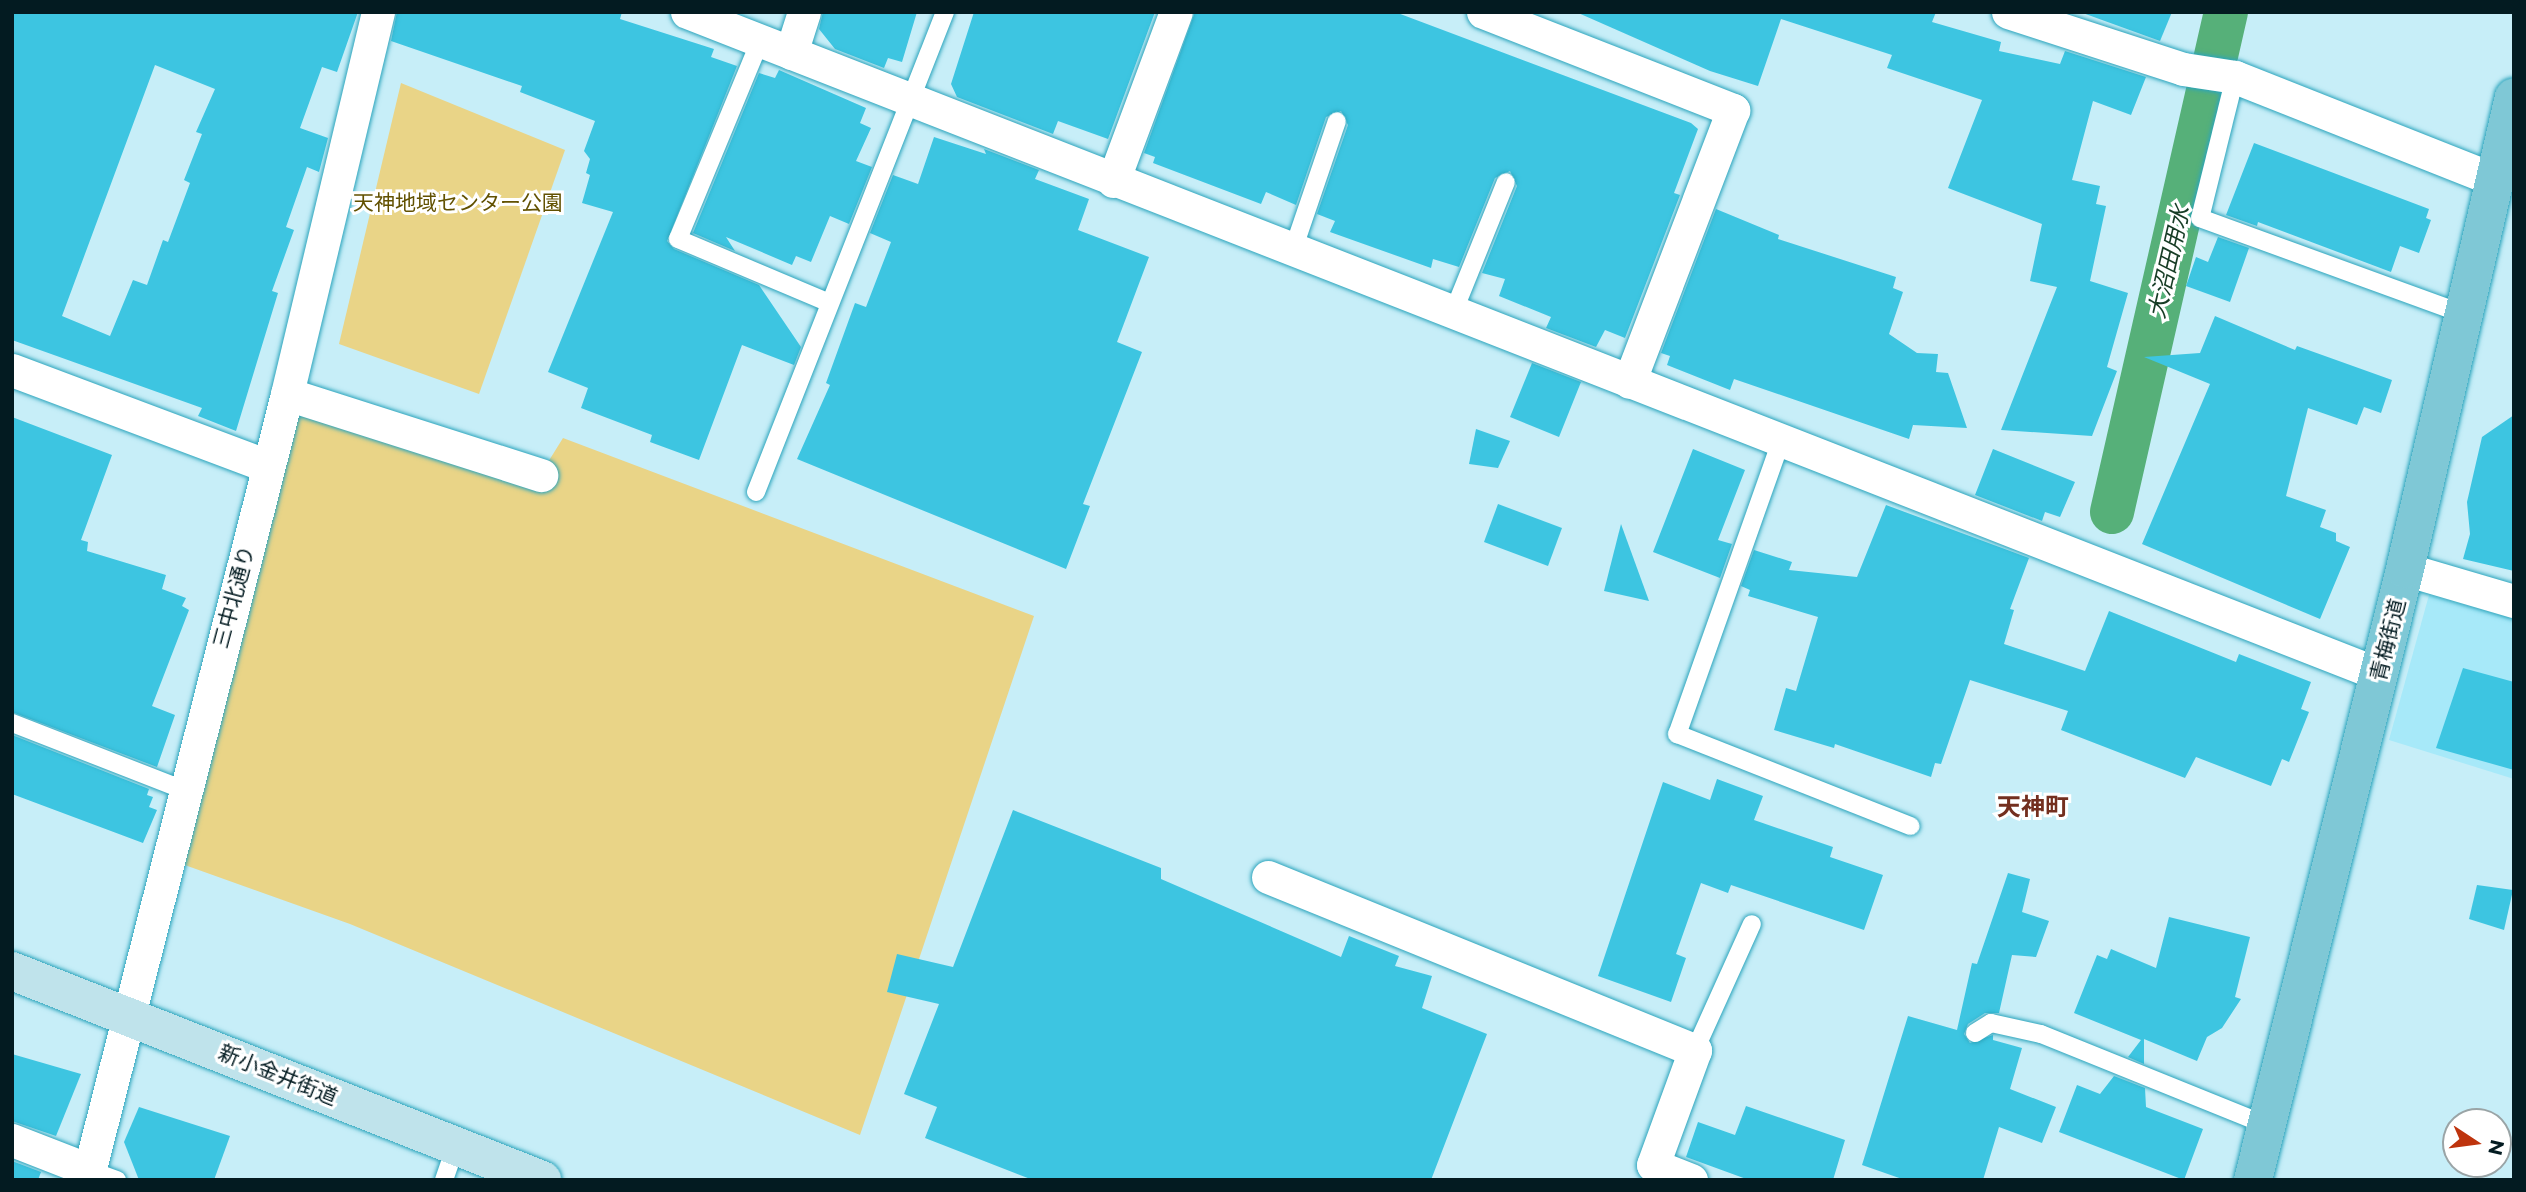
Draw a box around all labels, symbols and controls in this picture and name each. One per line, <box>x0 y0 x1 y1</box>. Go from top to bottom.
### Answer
park label: 天神地域センター公園 <box>353 190 563 216</box>
water label: 大沼田用水 <box>2143 203 2195 321</box>
street label: 三中北通り <box>208 543 260 651</box>
street label: 青梅街道 <box>2366 596 2410 684</box>
district label: 天神町 <box>1997 793 2069 821</box>
street label: 新小金井街道 <box>215 1040 341 1110</box>
north arrow <box>2442 1108 2512 1178</box>
text: N <box>2483 1137 2509 1157</box>

